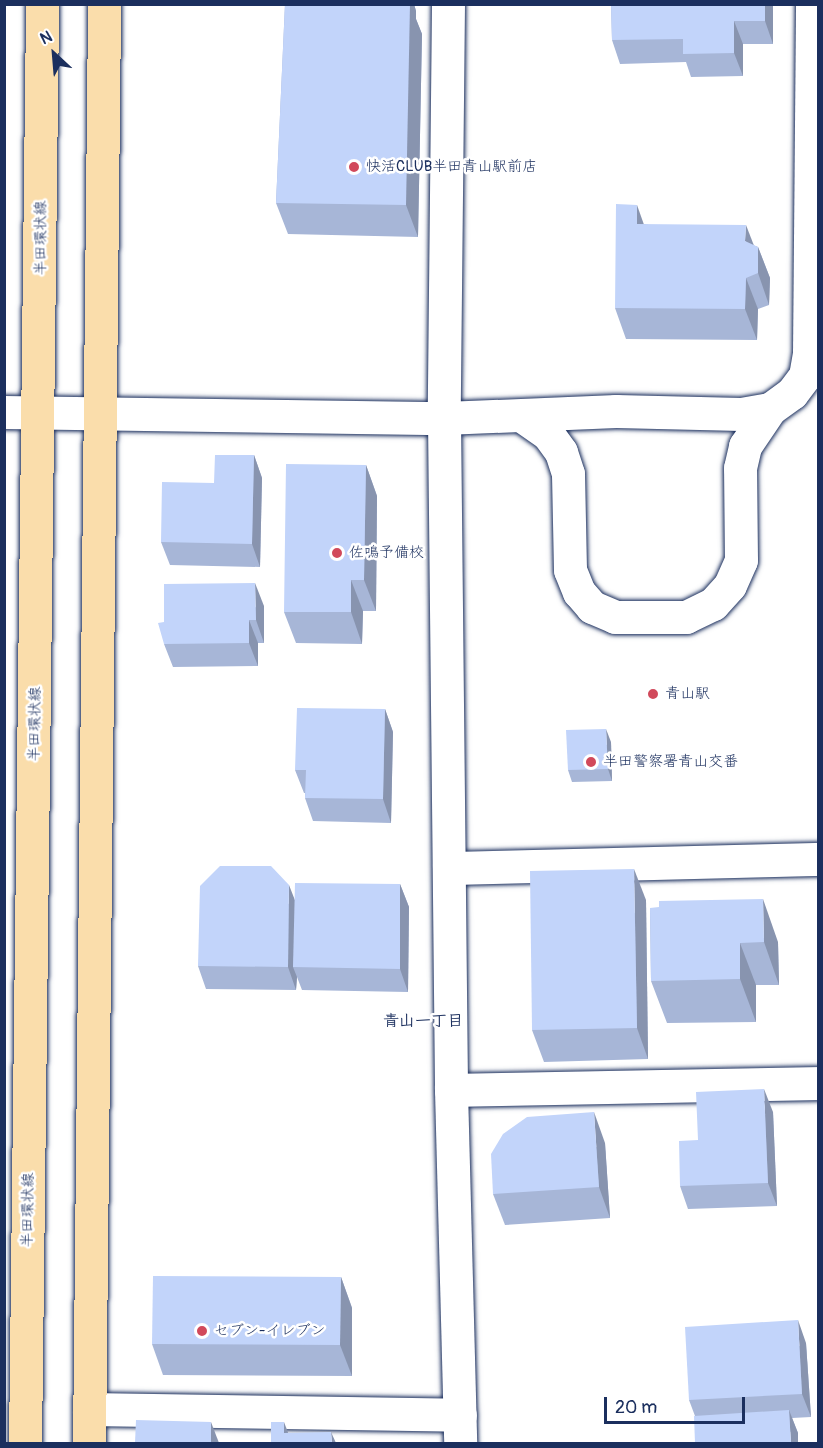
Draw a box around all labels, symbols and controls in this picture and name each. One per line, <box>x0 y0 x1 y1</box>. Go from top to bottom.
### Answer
north arrow <box>24 24 84 84</box>
text: N <box>37 26 55 49</box>
place label: 快活CLUB半田青山駅前店 <box>366 158 537 176</box>
marker: 快活CLUB半田青山駅前店 <box>347 160 361 174</box>
street label: 半田環状線 <box>32 201 50 275</box>
place label: 佐鳴予備校 <box>349 544 424 562</box>
marker: 佐鳴予備校 <box>330 546 344 560</box>
place label: 青山駅 <box>665 685 710 703</box>
street label: 半田環状線 <box>25 686 45 762</box>
marker: 青山駅 <box>646 687 660 701</box>
place label: 半田警察署青山交番 <box>603 753 738 771</box>
marker: 半田警察署青山交番 <box>584 755 598 769</box>
district label: 青山一丁目 <box>383 1011 463 1031</box>
street label: 半田環状線 <box>18 1172 38 1248</box>
place label: セブン-イレブン <box>214 1322 325 1340</box>
marker: セブン-イレブン <box>195 1324 209 1338</box>
scale bar <box>607 1385 748 1423</box>
text: 20 m <box>615 1396 657 1419</box>

